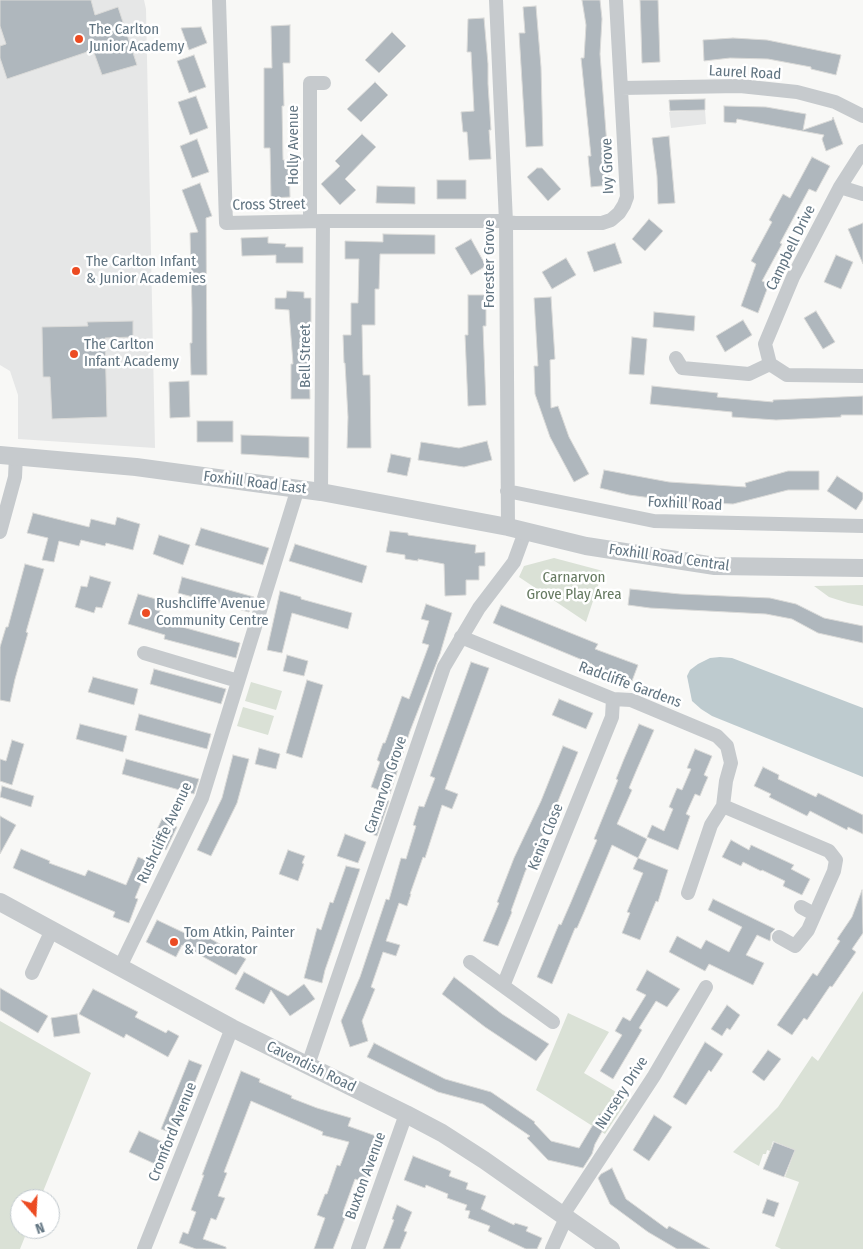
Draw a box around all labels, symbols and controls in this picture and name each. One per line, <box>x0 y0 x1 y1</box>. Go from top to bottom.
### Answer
place label: The Carlton Junior Academy <box>89 21 184 56</box>
marker: The Carlton Junior Academy <box>73 33 85 45</box>
street label: Laurel Road <box>708 62 782 84</box>
street label: Holly Avenue <box>285 105 303 185</box>
street label: Ivy Grove <box>598 138 618 194</box>
street label: Cross Street <box>232 195 306 215</box>
street label: Campbell Drive <box>763 202 819 294</box>
street label: Forester Grove <box>481 220 499 308</box>
place label: The Carlton Infant & Junior Academies <box>86 253 206 288</box>
marker: The Carlton Infant & Junior Academies <box>70 265 82 277</box>
street label: Bell Street <box>297 324 315 388</box>
place label: The Carlton Infant Academy <box>84 336 179 371</box>
marker: The Carlton Infant Academy <box>68 348 80 360</box>
street label: Foxhill Road East <box>203 468 307 498</box>
street label: Foxhill Road <box>647 493 723 515</box>
street label: Foxhill Road Central <box>608 541 730 575</box>
park label: Carnarvon Grove Play Area <box>526 569 622 604</box>
place label: Rushcliffe Avenue Community Centre <box>156 595 269 630</box>
marker: Rushcliffe Avenue Community Centre <box>140 607 152 619</box>
street label: Radcliffe Gardens <box>576 658 684 712</box>
street label: Carnarvon Grove <box>361 734 411 836</box>
street label: Rushcliffe Avenue <box>134 780 196 886</box>
street label: Kenia Close <box>524 801 568 873</box>
place label: Tom Atkin, Painter & Decorator <box>184 924 295 959</box>
marker: Tom Atkin, Painter & Decorator <box>168 936 180 948</box>
street label: Cavendish Road <box>263 1038 359 1096</box>
street label: Nursery Drive <box>592 1053 652 1133</box>
street label: Cromford Avenue <box>145 1080 201 1184</box>
street label: Buxton Avenue <box>342 1130 390 1222</box>
north arrow <box>10 1189 60 1239</box>
text: N <box>33 1218 46 1237</box>

